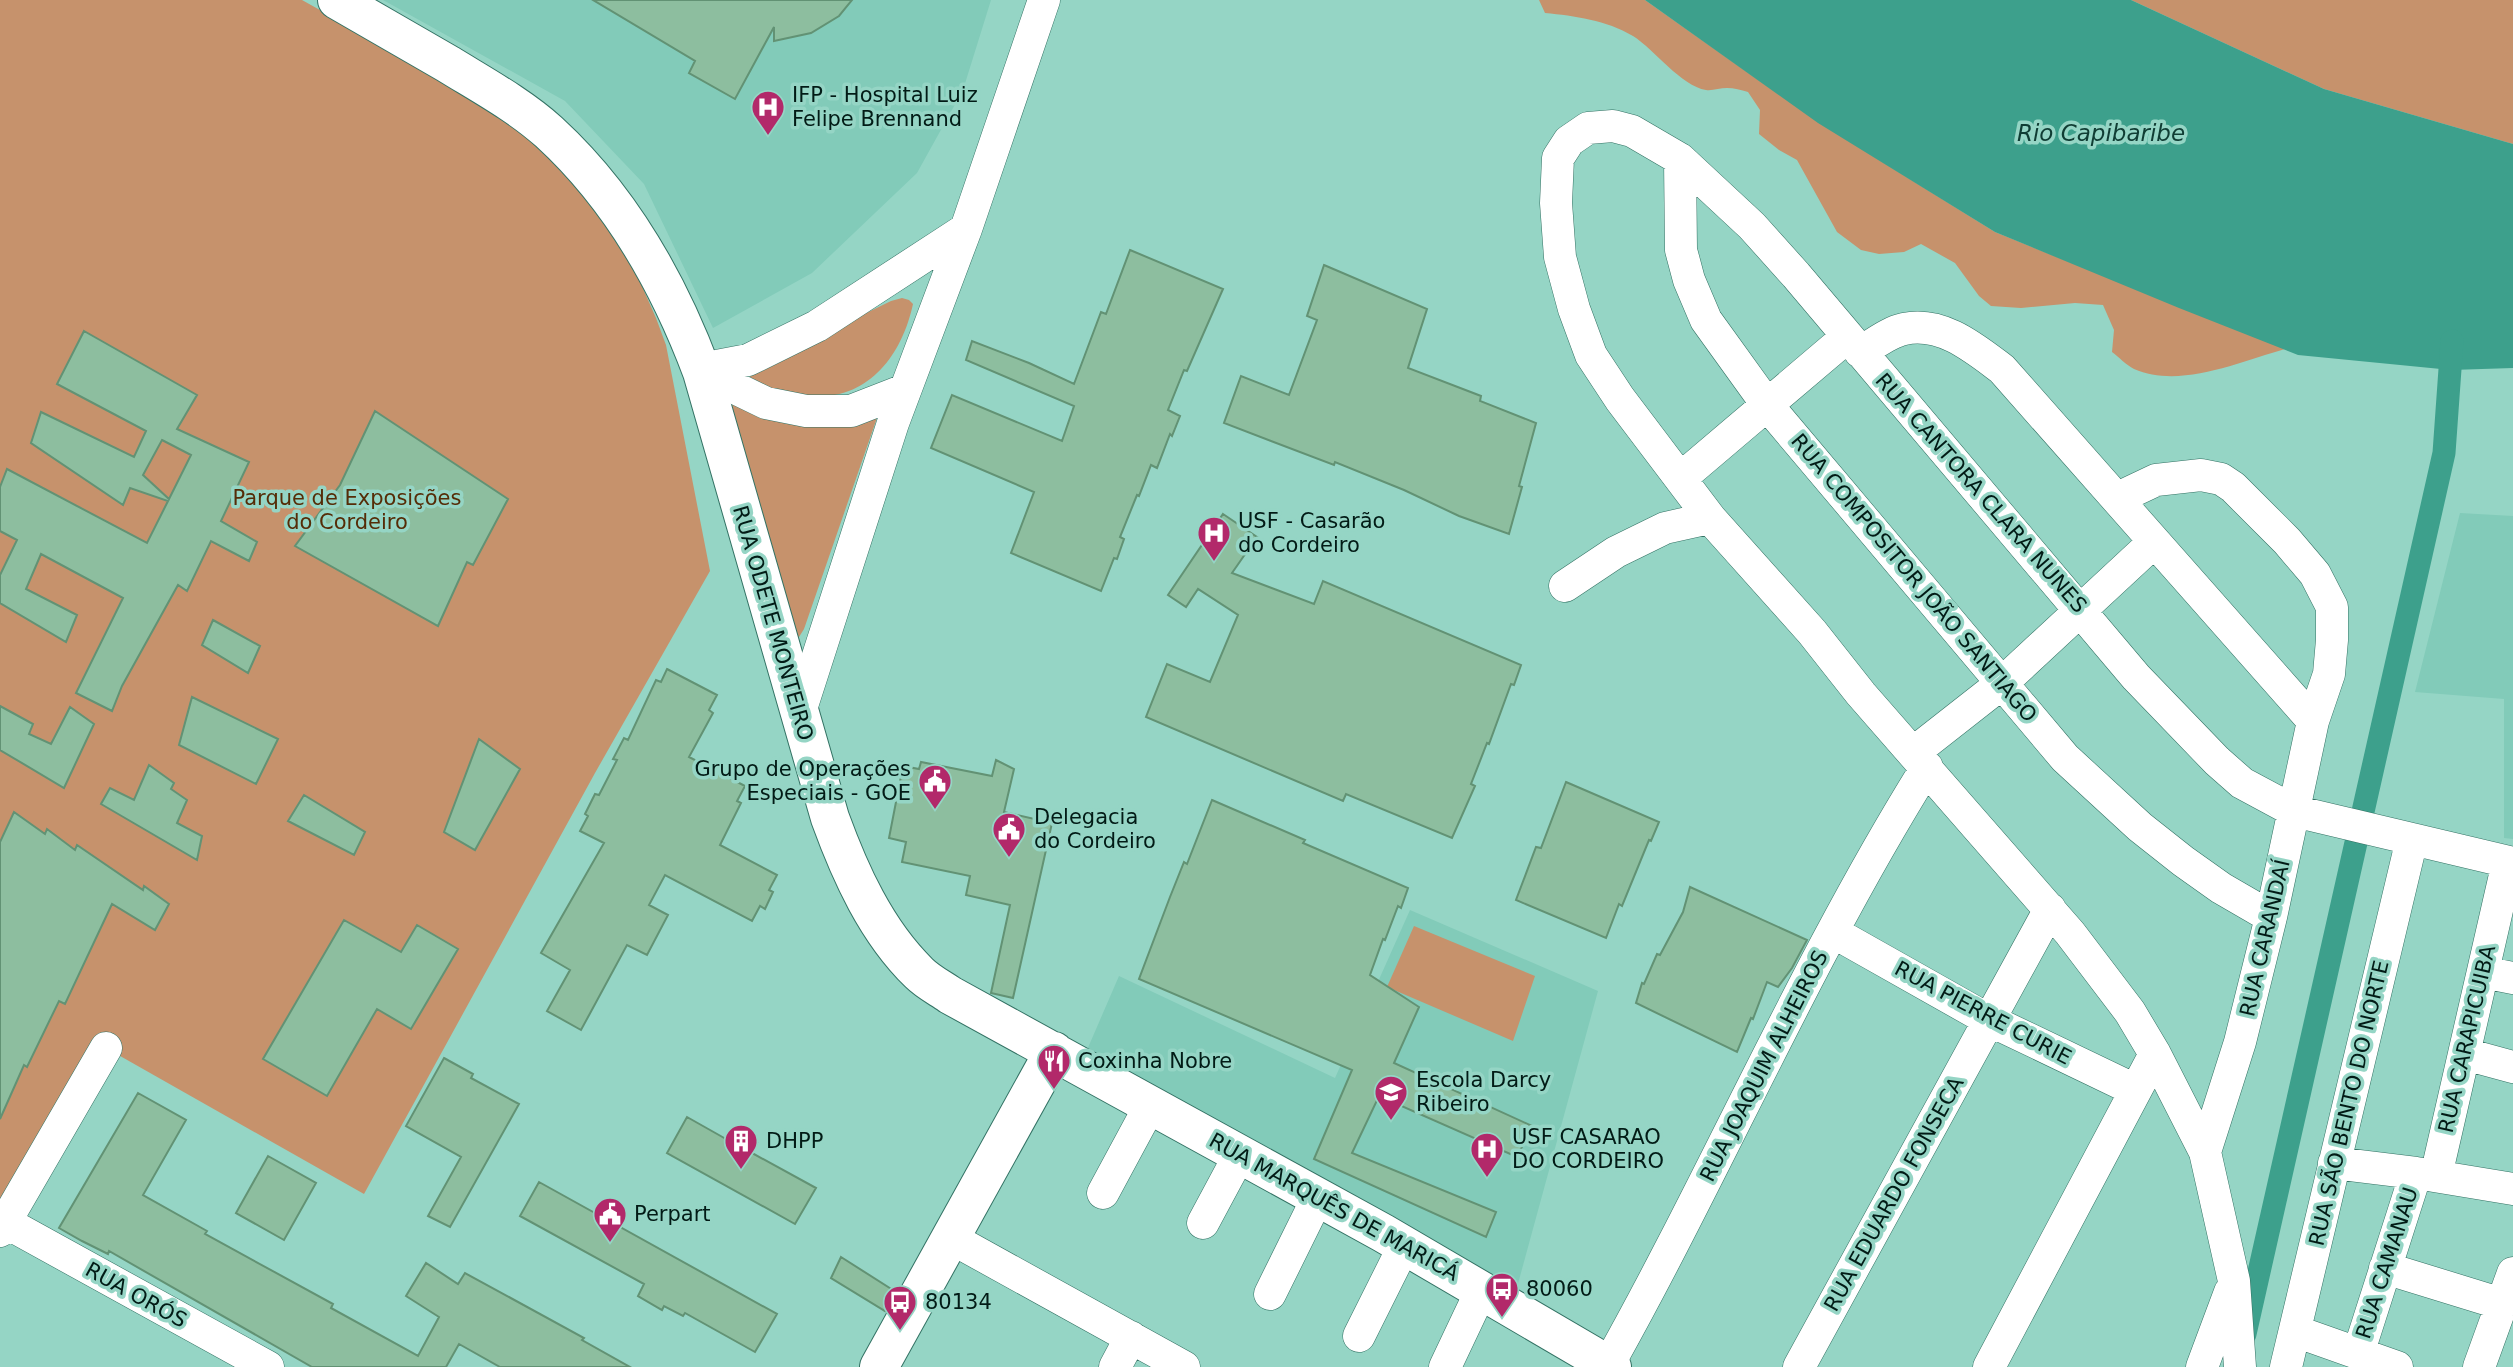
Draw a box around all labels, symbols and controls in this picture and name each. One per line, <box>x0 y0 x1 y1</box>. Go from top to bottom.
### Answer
place label: IFP - Hospital Luiz Felipe Brennand <box>792 83 978 131</box>
hospital icon: IFP - Hospital Luiz Felipe Brennand <box>749 88 787 137</box>
water label: Rio Capibaribe <box>2017 120 2185 146</box>
street label: RUA CANTORA CLARA NUNES <box>1870 368 2092 618</box>
street label: RUA COMPOSITOR JOÃO SANTIAGO <box>1786 428 2043 727</box>
park label: Parque de Exposições do Cordeiro <box>233 486 461 534</box>
street label: RUA ODETE MONTEIRO <box>728 503 818 743</box>
place label: USF - Casarão do Cordeiro <box>1238 509 1385 557</box>
hospital icon: USF - Casarão do Cordeiro <box>1195 514 1233 563</box>
place label: Grupo de Operações Especiais - GOE <box>694 757 911 805</box>
public building icon: Grupo de Operações Especiais - GOE <box>916 762 954 811</box>
place label: Delegacia do Cordeiro <box>1034 805 1156 853</box>
public building icon: Delegacia do Cordeiro <box>990 810 1028 859</box>
street label: RUA CARANDAÍ <box>2234 857 2295 1019</box>
street label: RUA CARAPICUIBA <box>2434 942 2500 1135</box>
street label: RUA JOAQUIM ALHEIROS <box>1695 946 1833 1186</box>
street label: RUA PIERRE CURIE <box>1891 956 2075 1070</box>
street label: RUA SÃO BENTO DO NORTE <box>2303 958 2394 1248</box>
restaurant icon: Coxinha Nobre <box>1035 1042 1073 1091</box>
place label: Coxinha Nobre <box>1078 1049 1232 1073</box>
place label: Escola Darcy Ribeiro <box>1416 1068 1551 1116</box>
street label: RUA EDUARDO FONSECA <box>1819 1072 1969 1315</box>
school or university icon: Escola Darcy Ribeiro <box>1372 1073 1410 1122</box>
building icon: DHPP <box>722 1122 760 1171</box>
place label: USF CASARAO DO CORDEIRO <box>1512 1125 1664 1173</box>
street label: RUA MARQUÊS DE MARICÁ <box>1205 1127 1464 1286</box>
place label: DHPP <box>766 1129 823 1153</box>
hospital icon: USF CASARAO DO CORDEIRO <box>1468 1130 1506 1179</box>
street label: RUA CAMANAU <box>2351 1184 2423 1342</box>
public building icon: Perpart <box>591 1195 629 1244</box>
place label: Perpart <box>634 1202 711 1226</box>
street label: RUA ORÓS <box>81 1256 191 1333</box>
bus stop icon: 80060 <box>1483 1270 1521 1319</box>
place label: 80060 <box>1526 1277 1593 1301</box>
bus stop icon: 80134 <box>881 1283 919 1332</box>
place label: 80134 <box>925 1290 992 1314</box>

